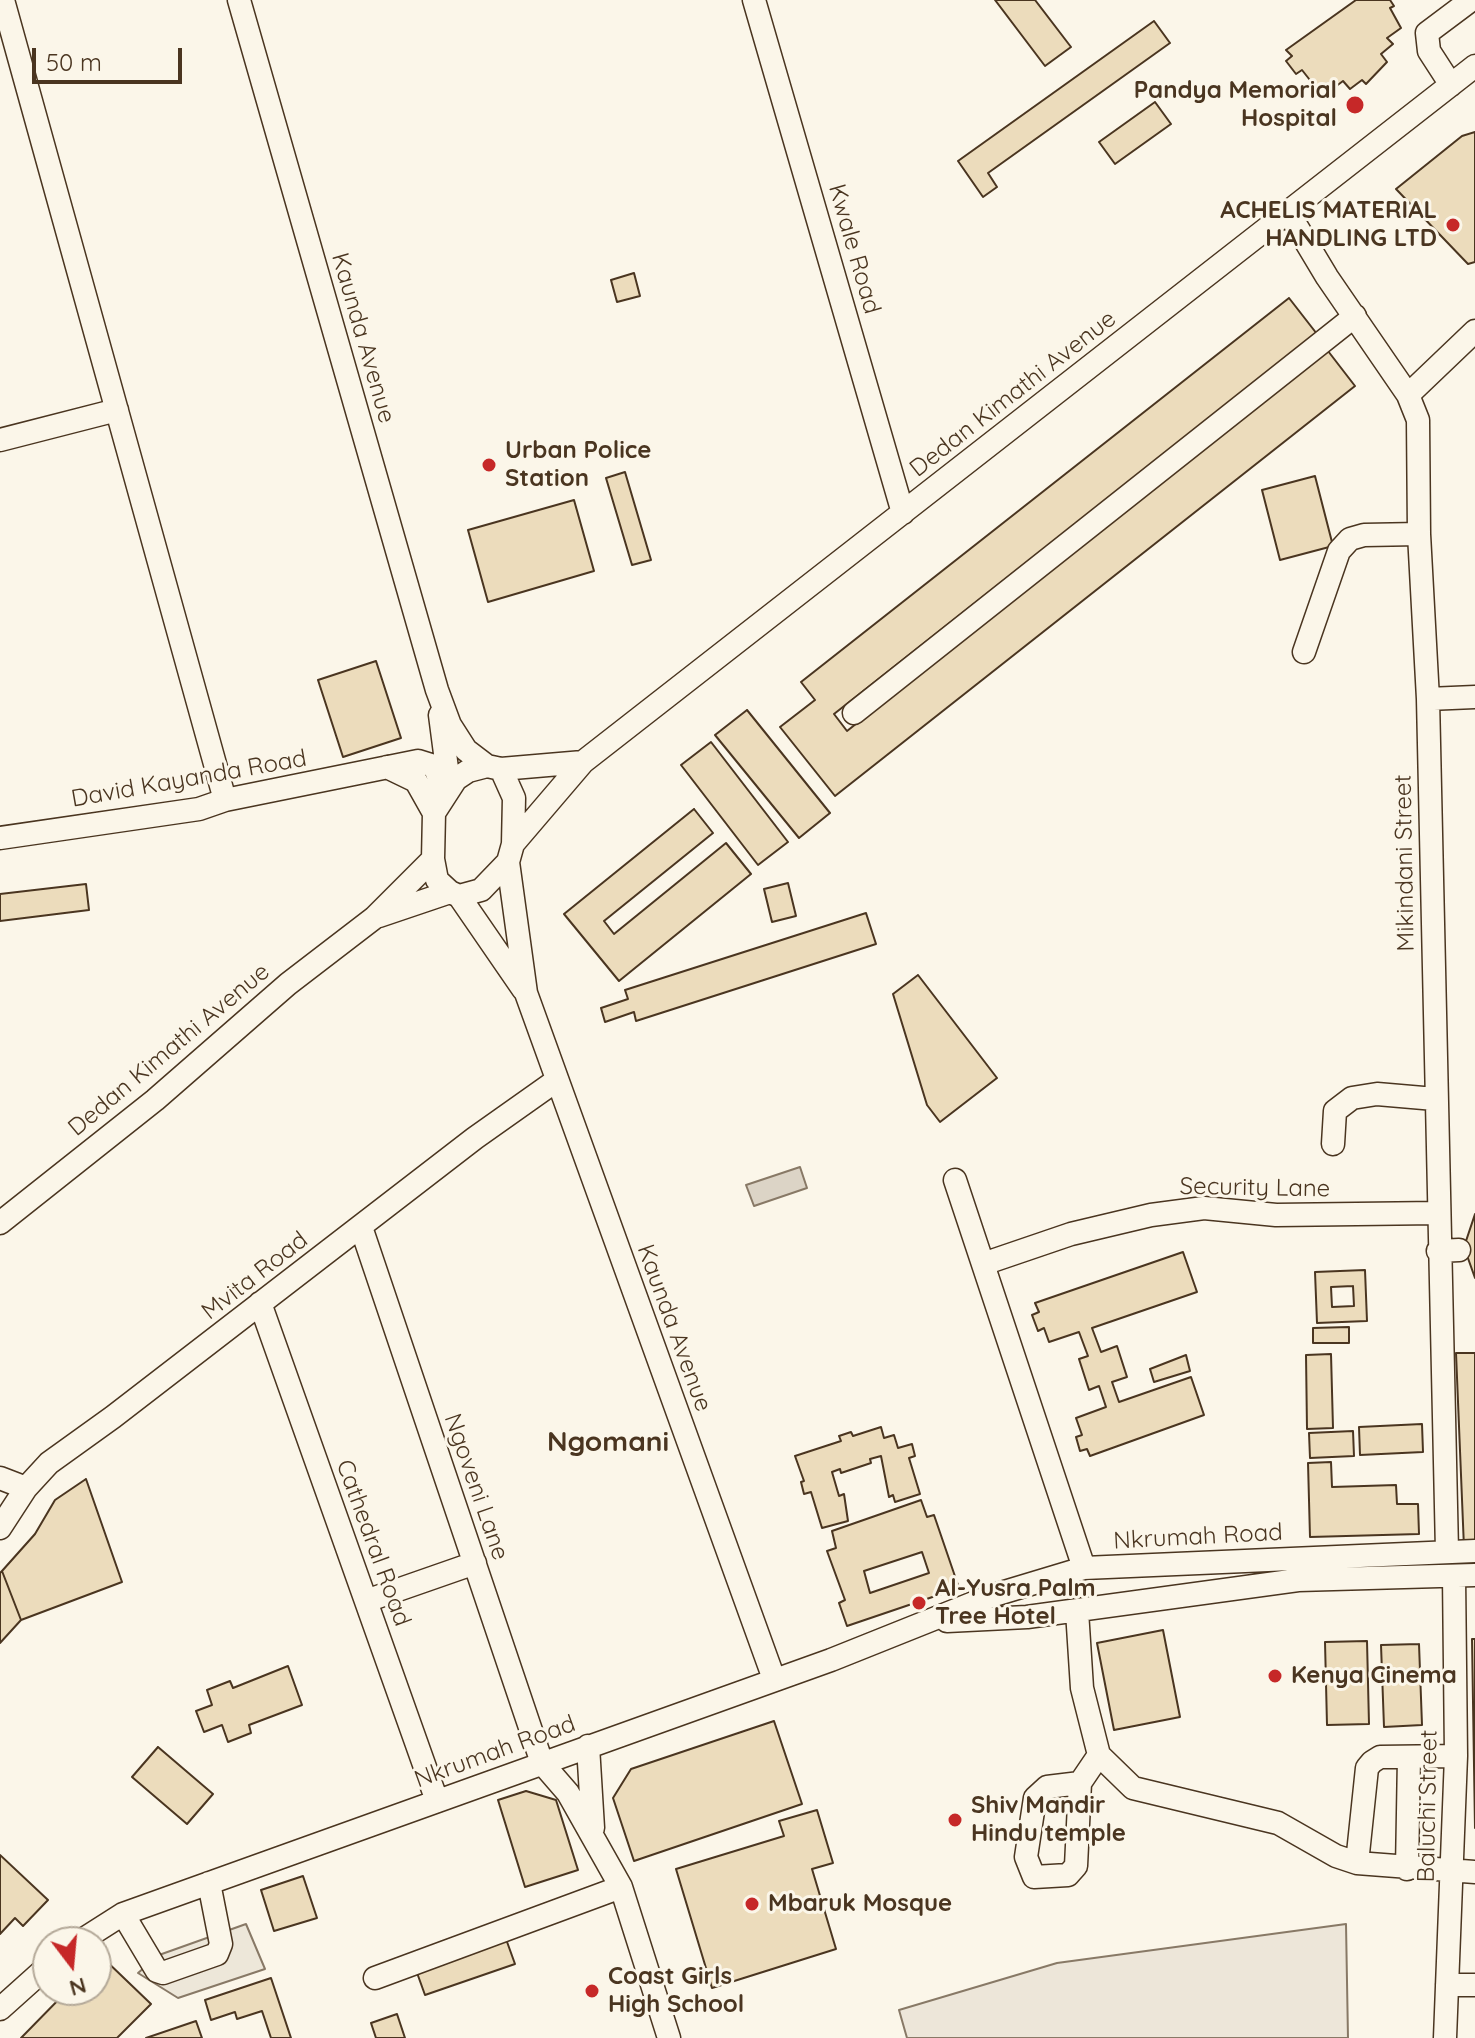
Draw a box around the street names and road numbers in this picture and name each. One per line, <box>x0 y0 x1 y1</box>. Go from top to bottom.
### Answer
street label: Kwale Road <box>822 181 886 317</box>
street label: Kaunda Avenue <box>325 250 401 426</box>
street label: Dedan Kimathi Avenue <box>904 305 1122 483</box>
street label: David Kayanda Road <box>69 744 309 814</box>
street label: Mikindani Street <box>1389 774 1421 952</box>
street label: Dedan Kimathi Avenue <box>63 957 275 1143</box>
street label: Security Lane <box>1179 1172 1331 1204</box>
street label: Mvita Road <box>196 1226 314 1326</box>
street label: Kaunda Avenue <box>630 1240 718 1416</box>
street label: Ngoveni Lane <box>438 1410 514 1564</box>
street label: Cathedral Road <box>330 1456 416 1630</box>
street label: Nkrumah Road <box>1113 1518 1283 1556</box>
street label: Nkrumah Road <box>410 1710 580 1794</box>
street label: Baluchi Street <box>1412 1729 1444 1883</box>

